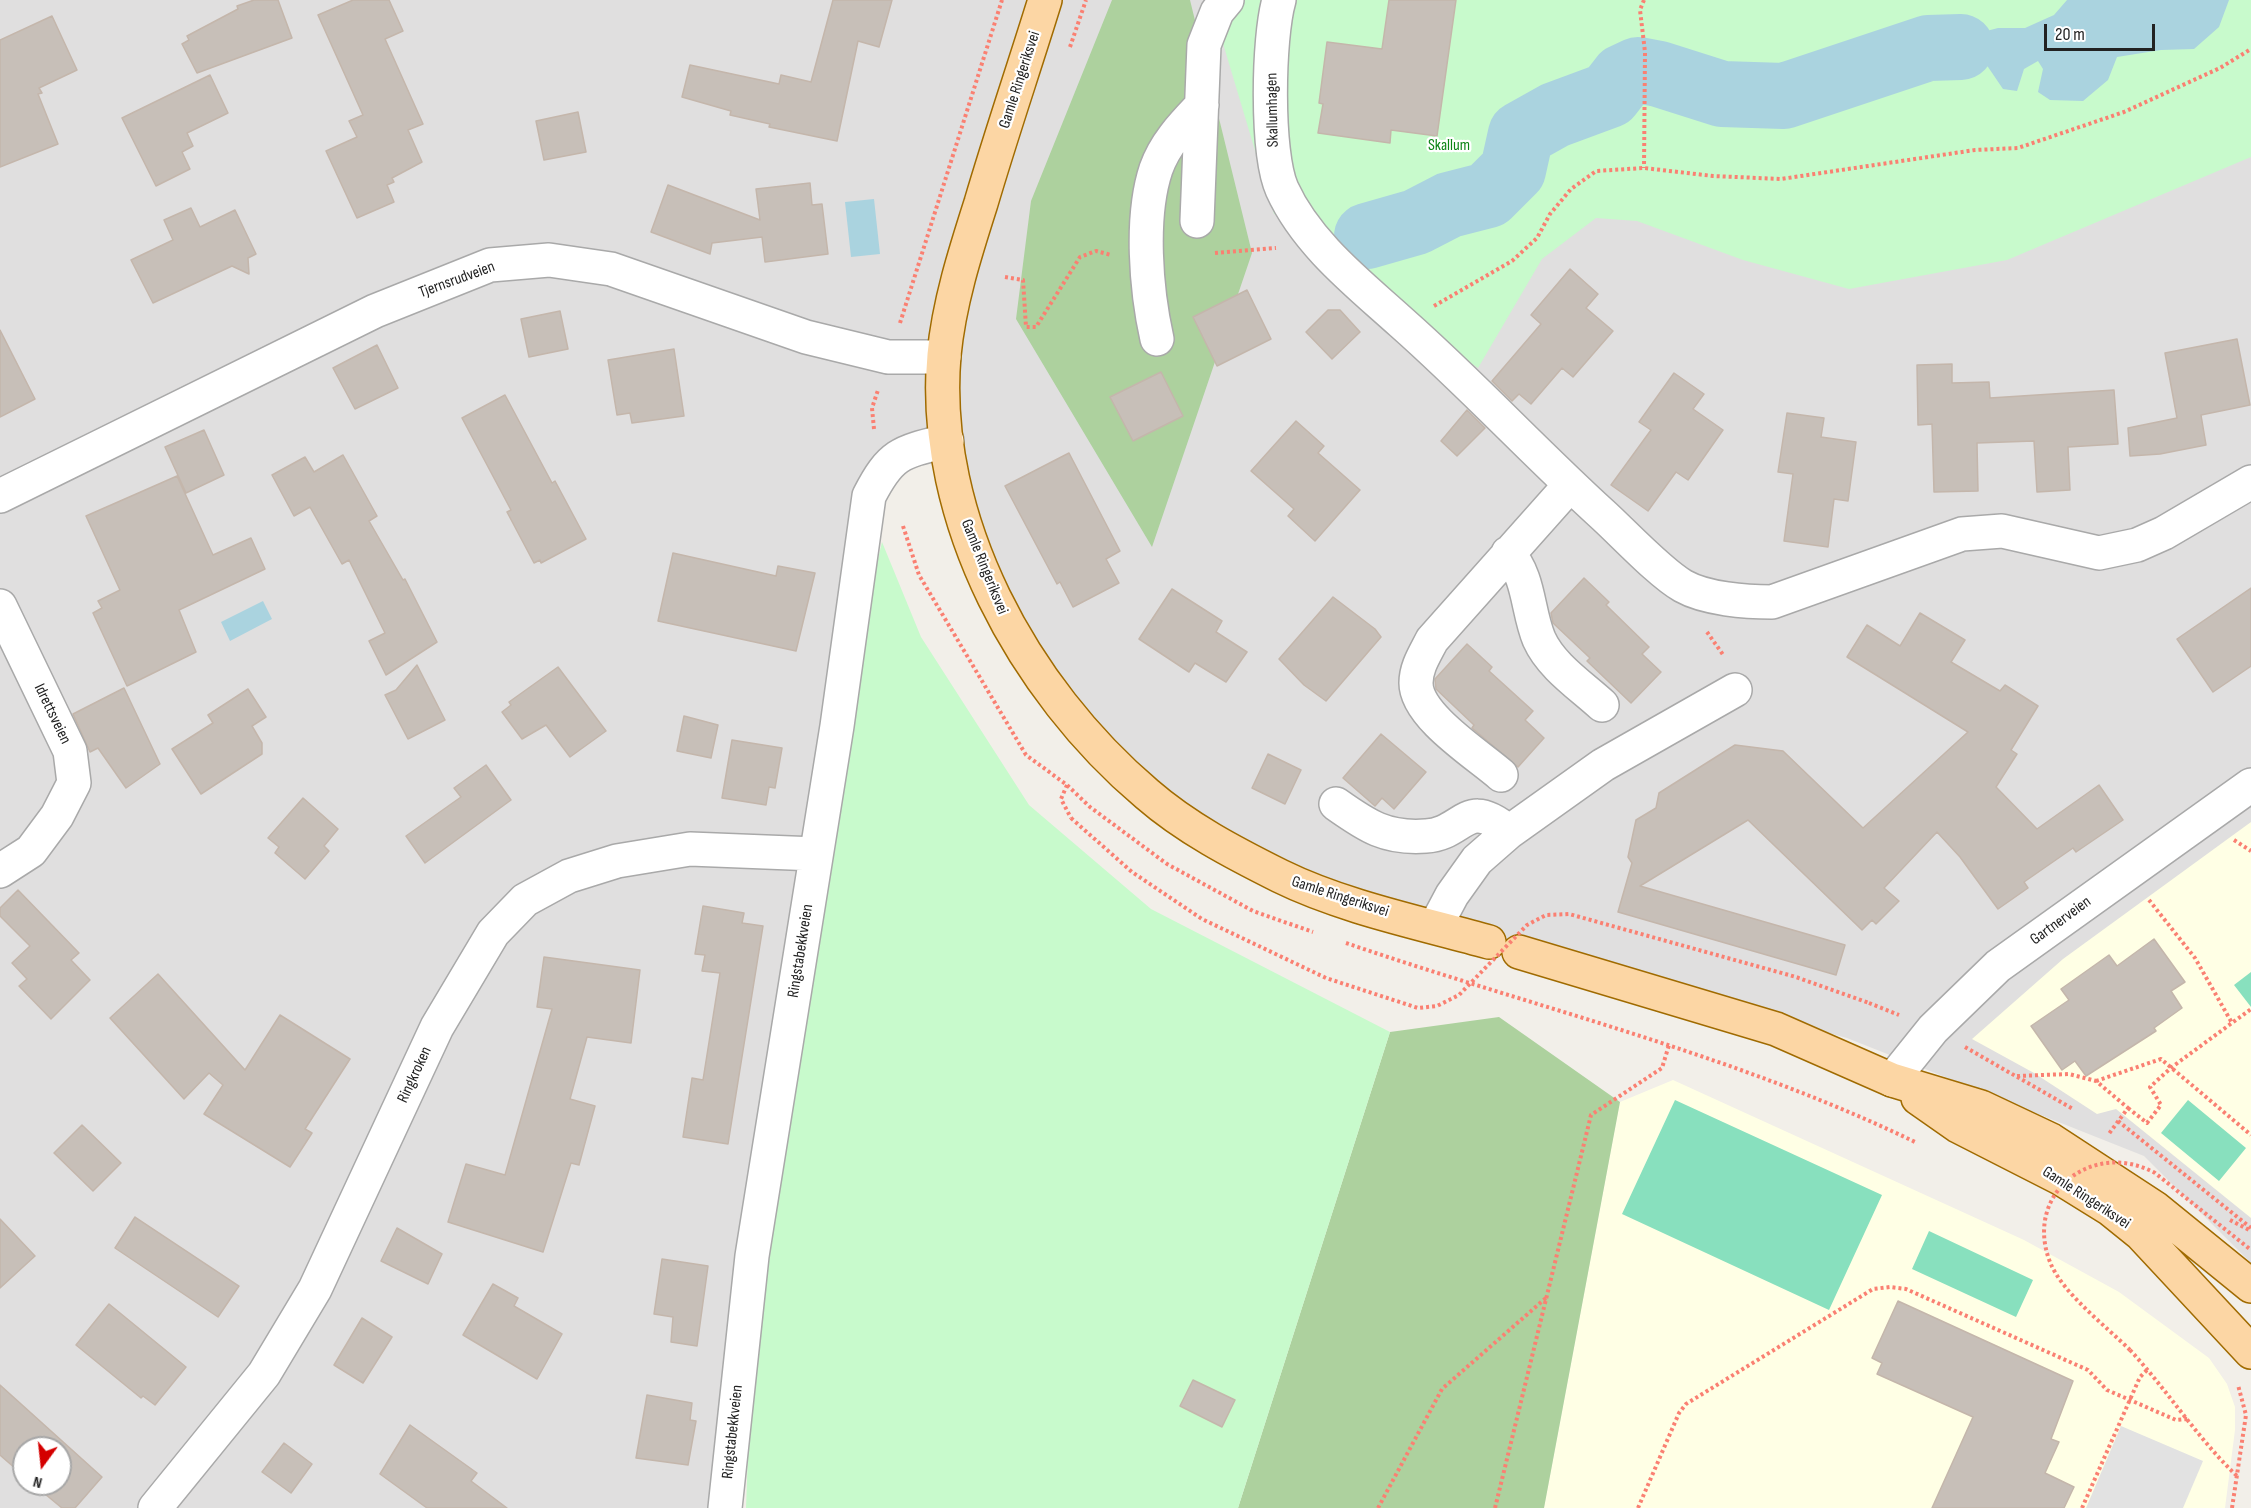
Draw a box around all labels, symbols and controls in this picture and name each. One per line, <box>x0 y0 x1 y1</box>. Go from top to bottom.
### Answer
scale bar <box>2047 12 2158 50</box>
text: 20 m <box>2055 24 2085 45</box>
street label: Gamle Ringeriksvei <box>995 29 1045 131</box>
street label: Skallumhagen <box>1263 73 1283 147</box>
park label: Skallum <box>1428 136 1470 156</box>
street label: Tjernsrudveien <box>416 257 498 303</box>
street label: Gamle Ringeriksvei <box>956 517 1012 617</box>
street label: Idrettsveien <box>29 681 75 747</box>
street label: Gamle Ringeriksvei <box>1289 872 1391 922</box>
street label: Gartnerveien <box>2027 893 2095 949</box>
street label: Ringstabekkveien <box>784 903 818 999</box>
street label: Ringkroken <box>394 1044 436 1106</box>
street label: Gamle Ringeriksvei <box>2038 1162 2134 1234</box>
street label: Ringstabekkveien <box>719 1384 747 1480</box>
north arrow <box>12 1436 72 1496</box>
text: N <box>31 1472 44 1492</box>

